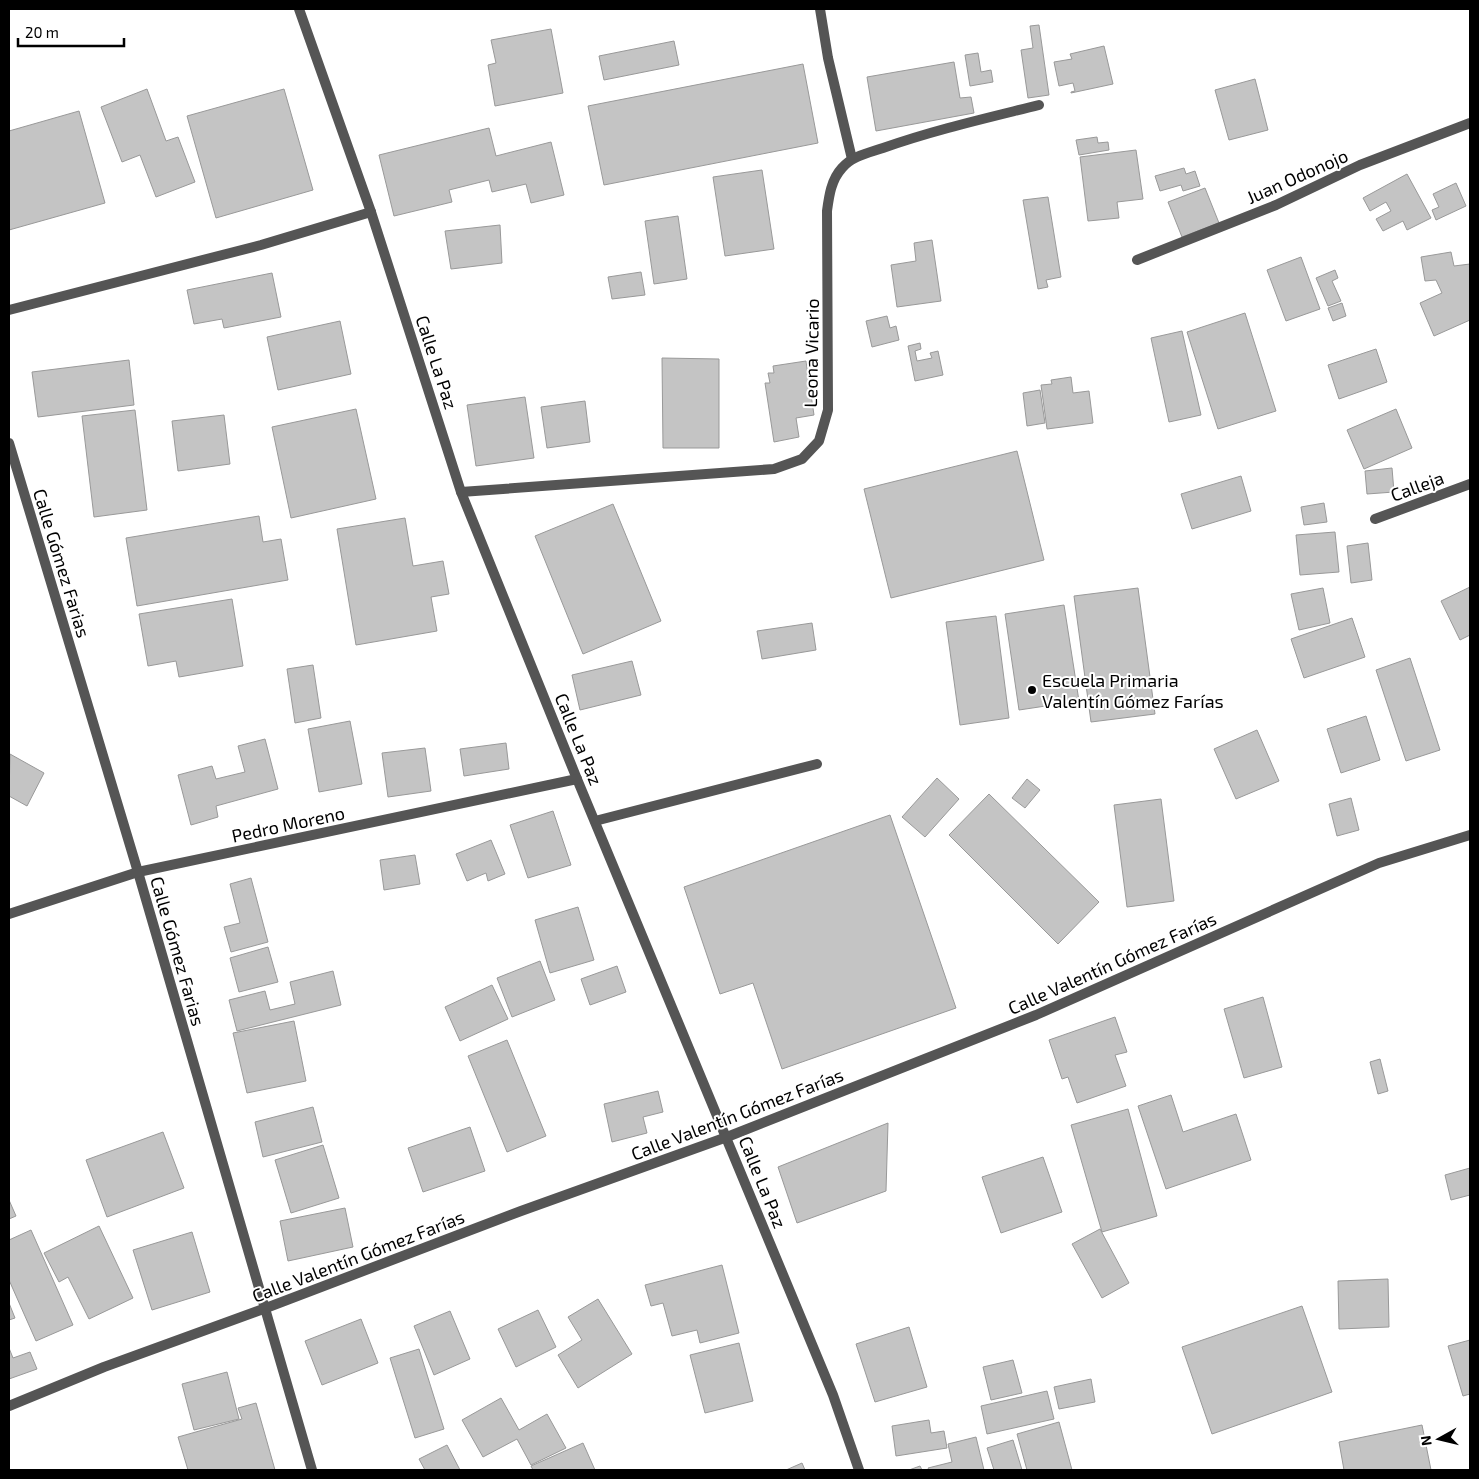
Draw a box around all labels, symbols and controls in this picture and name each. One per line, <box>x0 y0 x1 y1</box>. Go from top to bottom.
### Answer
scale bar <box>18 15 124 47</box>
text: 20 m <box>25 23 59 41</box>
street label: Juan Odonojo <box>1243 144 1351 208</box>
street label: Leona Vicario <box>799 298 823 408</box>
street label: Calle La Paz <box>412 312 462 412</box>
street label: Calleja <box>1387 466 1447 506</box>
street label: Calle Gómez Farias <box>29 486 95 640</box>
place label: Escuela Primaria Valentín Gómez Farías <box>1042 669 1224 712</box>
marker: Escuela Primaria Valentín Gómez Farías <box>1026 684 1038 696</box>
street label: Calle La Paz <box>551 690 607 788</box>
street label: Pedro Moreno <box>229 801 347 847</box>
street label: Calle Gómez Farias <box>146 874 210 1028</box>
street label: Calle Valentín Gómez Farías <box>1004 907 1220 1019</box>
street label: Calle Valentín Gómez Farías <box>628 1063 846 1165</box>
street label: Calle La Paz <box>735 1133 791 1231</box>
street label: Calle Valentín Gómez Farías <box>249 1205 467 1307</box>
north arrow <box>1414 1414 1464 1464</box>
text: N <box>1417 1435 1435 1447</box>

